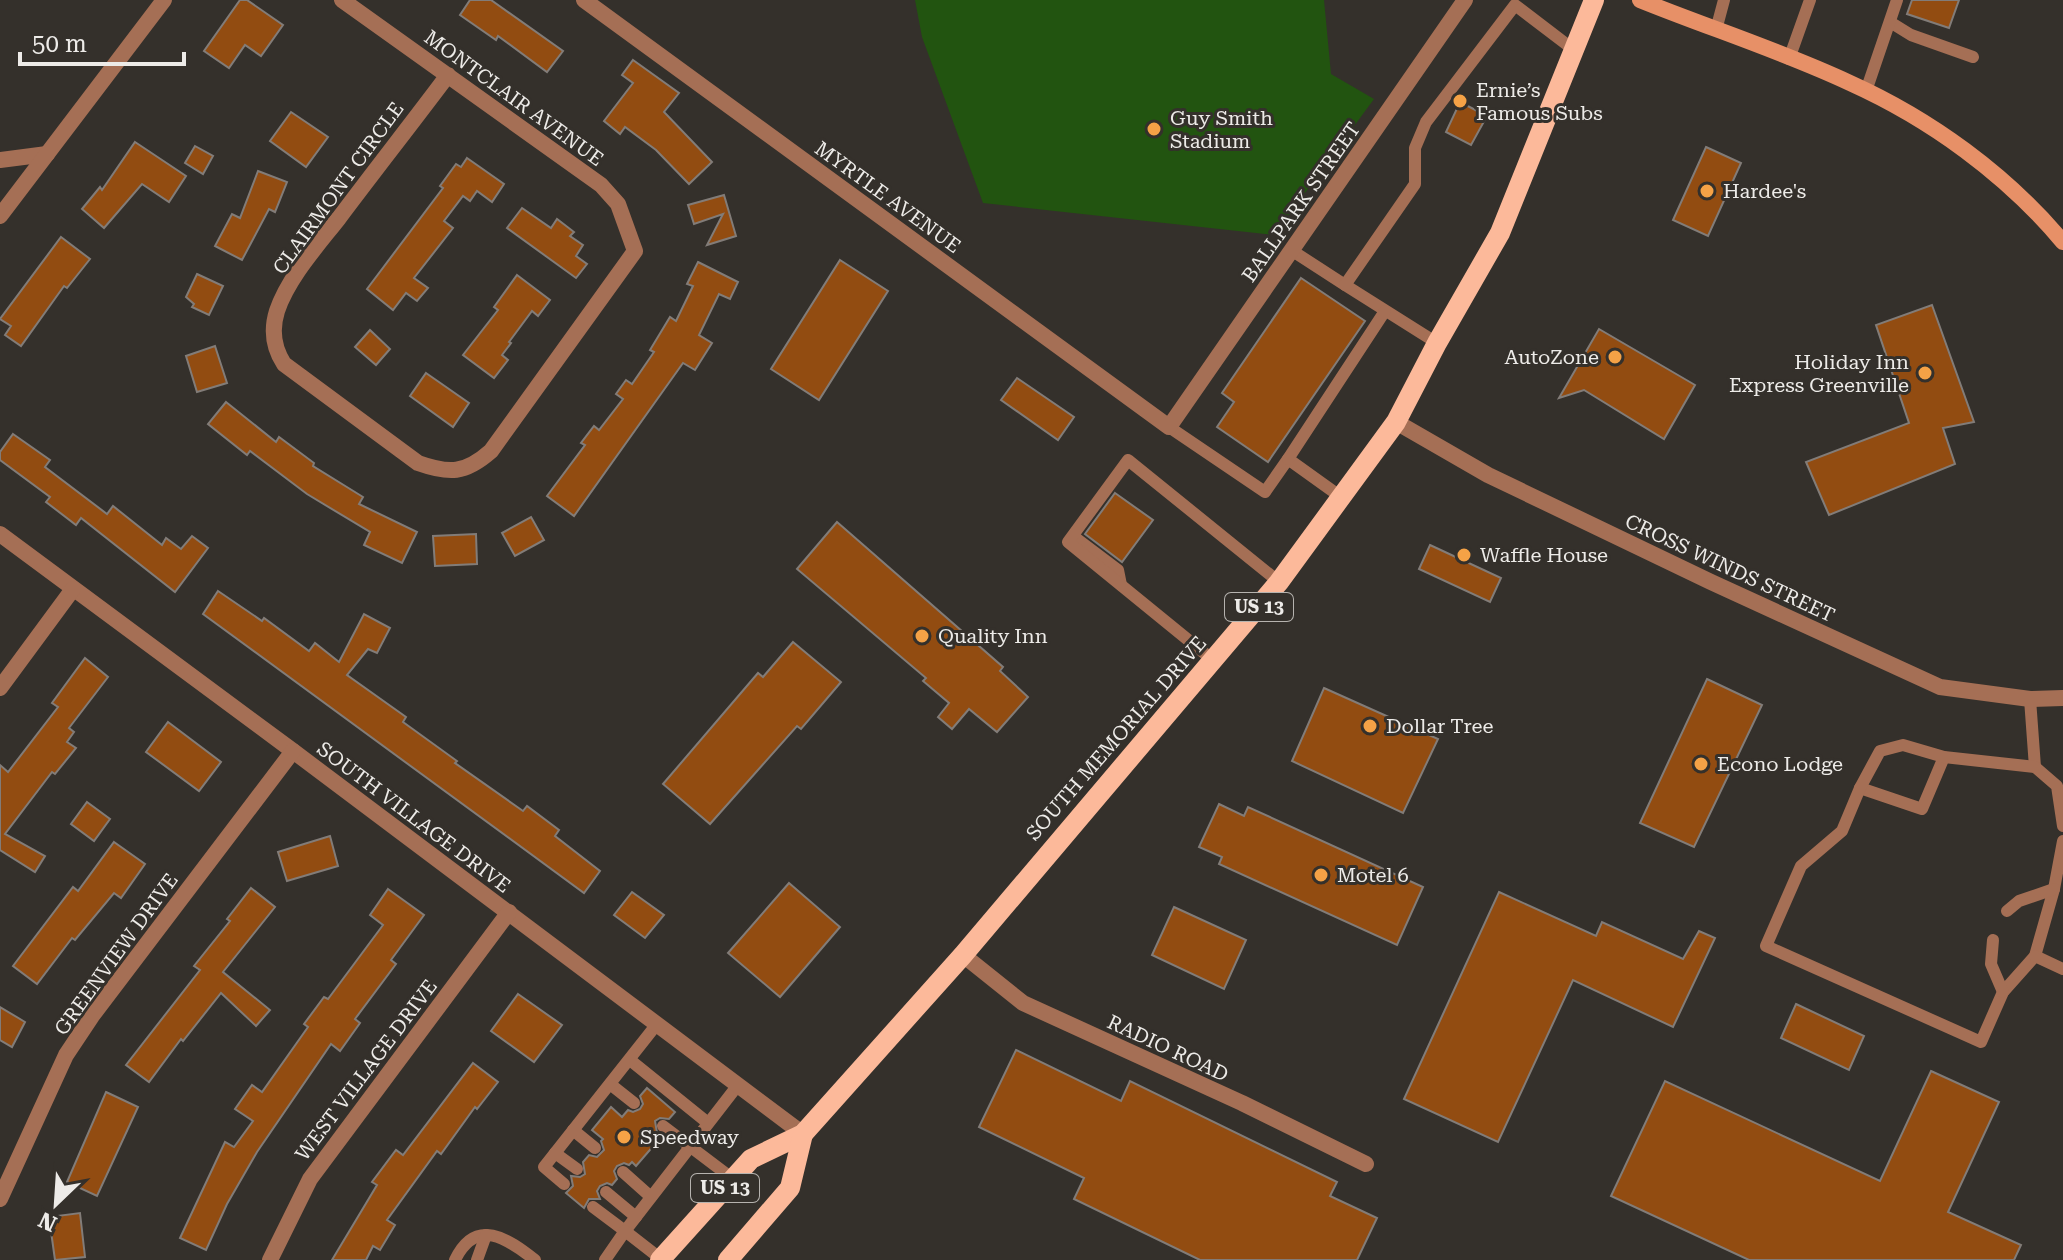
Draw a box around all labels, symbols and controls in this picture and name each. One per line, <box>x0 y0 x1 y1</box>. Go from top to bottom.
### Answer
scale bar <box>20 16 184 66</box>
street label: MONTCLAIR AVENUE <box>420 25 608 171</box>
text: 50 m <box>32 30 87 58</box>
place label: Ernie’s Famous Subs <box>1476 78 1603 125</box>
marker: Ernie’s Famous Subs <box>1451 92 1469 110</box>
street label: CLAIRMONT CIRCLE <box>268 97 408 279</box>
place label: Guy Smith Stadium <box>1170 106 1273 153</box>
street label: BALLPARK STREET <box>1237 117 1365 287</box>
marker: Guy Smith Stadium <box>1145 120 1163 138</box>
street label: MYRTLE AVENUE <box>810 136 966 258</box>
place label: Hardee's <box>1723 179 1806 203</box>
marker: Hardee's <box>1698 182 1716 200</box>
place label: AutoZone <box>1504 345 1599 369</box>
marker: AutoZone <box>1606 348 1624 366</box>
place label: Holiday Inn Express Greenville <box>1729 350 1909 397</box>
marker: Holiday Inn Express Greenville <box>1916 364 1934 382</box>
street label: CROSS WINDS STREET <box>1621 509 1839 627</box>
place label: Waffle House <box>1480 543 1608 567</box>
marker: Waffle House <box>1455 546 1473 564</box>
road number: US 13 <box>1225 593 1293 621</box>
place label: Quality Inn <box>938 624 1048 648</box>
marker: Quality Inn <box>913 627 931 645</box>
street label: SOUTH MEMORIAL DRIVE <box>1021 631 1211 845</box>
place label: Dollar Tree <box>1386 714 1494 738</box>
marker: Dollar Tree <box>1361 717 1379 735</box>
street label: SOUTH VILLAGE DRIVE <box>312 736 516 898</box>
place label: Econo Lodge <box>1717 752 1843 776</box>
marker: Econo Lodge <box>1692 755 1710 773</box>
place label: Motel 6 <box>1337 863 1409 887</box>
marker: Motel 6 <box>1312 866 1330 884</box>
street label: GREENVIEW DRIVE <box>49 868 183 1040</box>
street label: WEST VILLAGE DRIVE <box>290 975 442 1165</box>
street label: RADIO ROAD <box>1104 1010 1232 1086</box>
place label: Speedway <box>640 1125 739 1149</box>
marker: Speedway <box>615 1128 633 1146</box>
north arrow <box>16 1164 96 1244</box>
road number: US 13 <box>691 1174 759 1202</box>
text: N <box>35 1207 61 1237</box>

